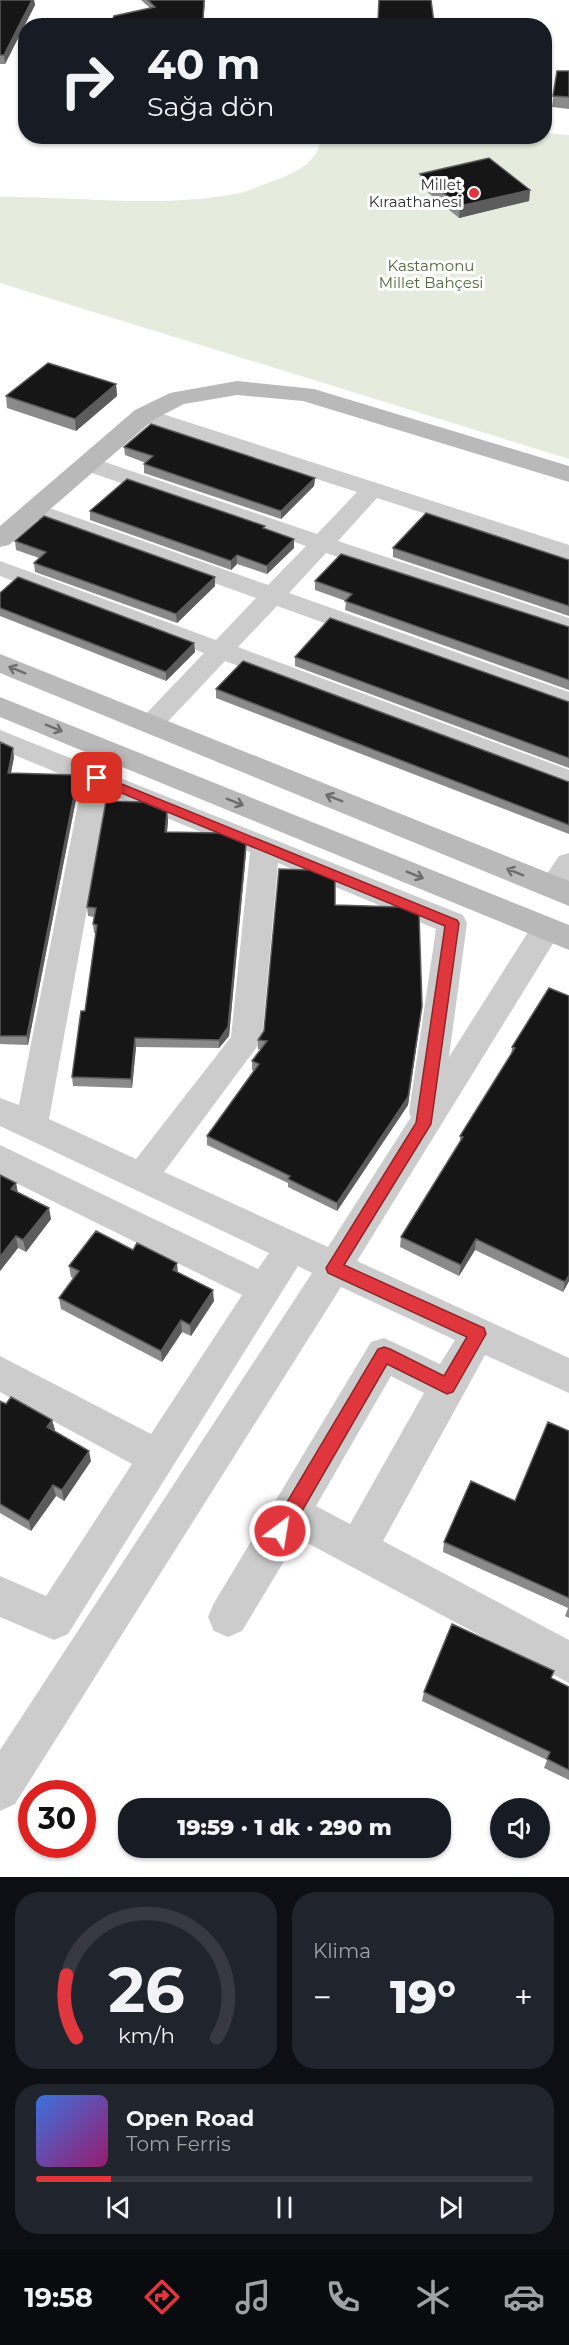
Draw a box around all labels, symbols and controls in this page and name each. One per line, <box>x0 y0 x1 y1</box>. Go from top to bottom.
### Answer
text: 40 m <box>147 38 260 90</box>
icon: right <box>48 42 126 120</box>
text: Sağa dön <box>147 90 275 123</box>
place label: Millet Kıraathanesi <box>369 175 462 211</box>
marker: Millet Kıraathanesi <box>467 186 481 200</box>
park label: Kastamonu Millet Bahçesi <box>379 256 483 292</box>
one-way arrow <box>9 664 27 675</box>
one-way arrow <box>44 723 63 734</box>
pin <box>71 752 122 803</box>
icon: arrive <box>80 761 113 794</box>
one-way arrow <box>325 792 344 803</box>
one-way arrow <box>225 797 243 808</box>
one-way arrow <box>506 866 525 877</box>
one-way arrow <box>405 870 424 881</box>
position arrow <box>248 1499 312 1563</box>
speed limit sign: 30 <box>18 1780 96 1858</box>
map controls <box>490 1798 550 1858</box>
button: sound <box>490 1798 550 1858</box>
text: 19:59 · 1 dk · 290 m <box>177 1814 392 1841</box>
text: Klima <box>313 1939 371 1963</box>
text: 26 <box>108 1952 184 2028</box>
text: 19° <box>390 1969 456 2024</box>
text: − <box>313 1977 332 2017</box>
text: + <box>514 1977 533 2017</box>
text: km/h <box>117 2022 175 2048</box>
text: Open Road <box>126 2105 254 2132</box>
text: Tom Ferris <box>126 2132 231 2156</box>
icon: previous <box>102 2191 135 2224</box>
icon: pause <box>268 2191 301 2224</box>
icon: next <box>434 2191 467 2224</box>
icon: directions <box>141 2276 183 2318</box>
icon: music <box>232 2276 274 2318</box>
icon: phone <box>322 2276 364 2318</box>
icon: climate <box>412 2276 454 2318</box>
icon: car <box>503 2276 545 2318</box>
text: 19:58 <box>24 2281 93 2314</box>

